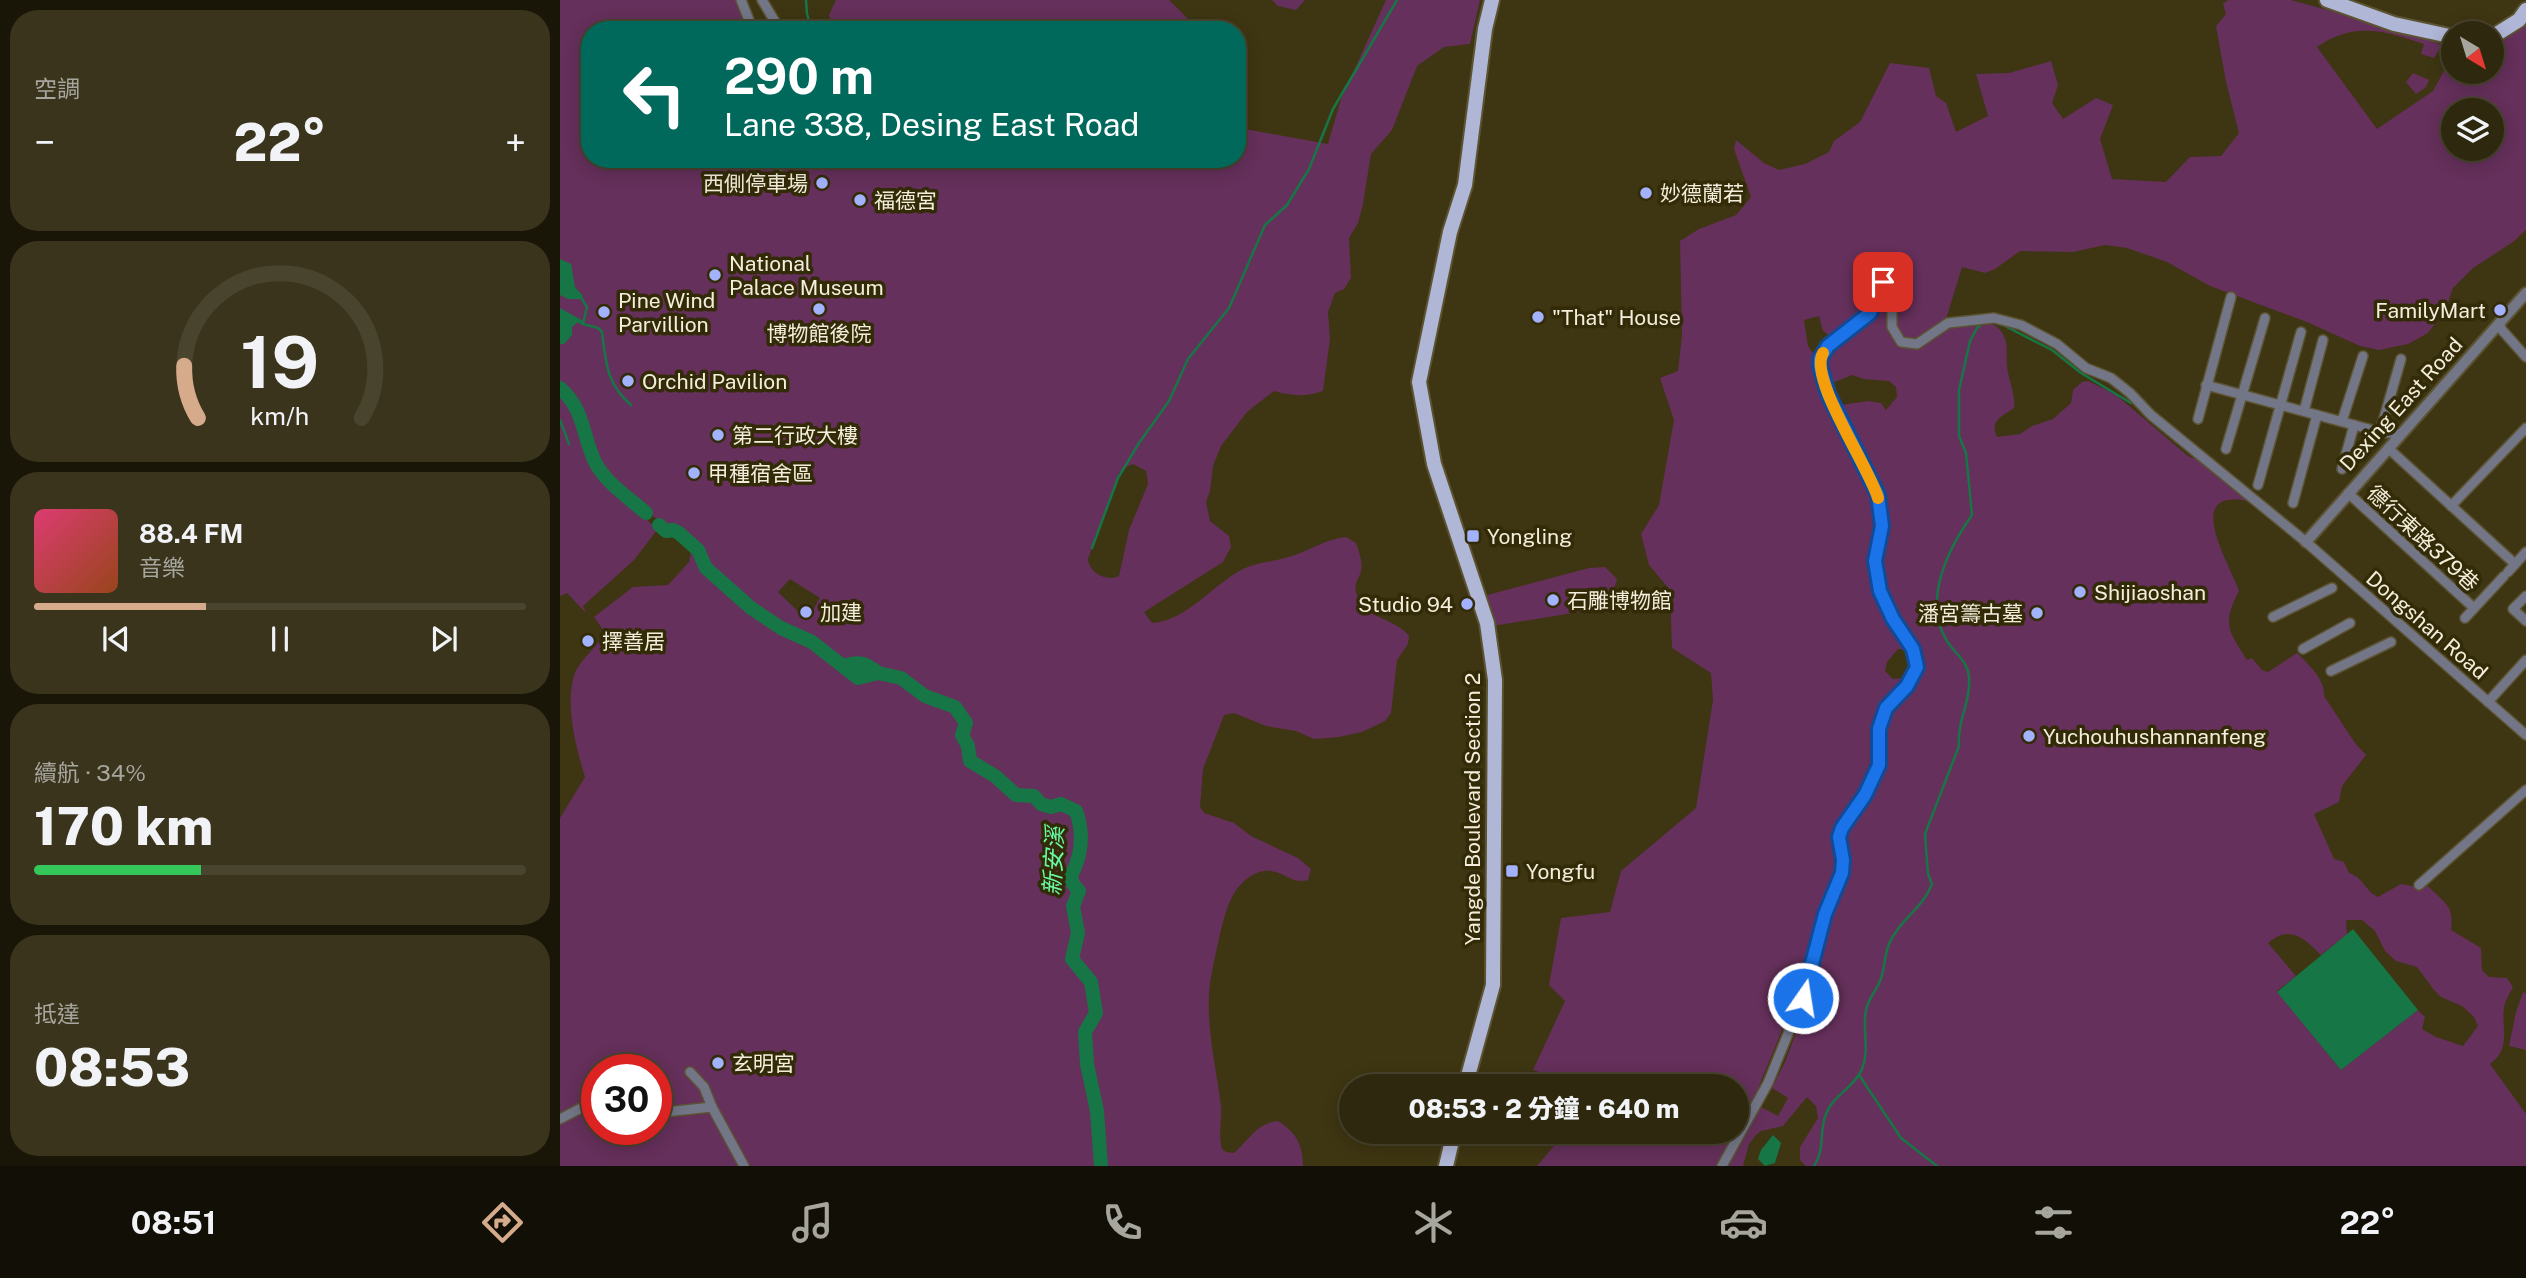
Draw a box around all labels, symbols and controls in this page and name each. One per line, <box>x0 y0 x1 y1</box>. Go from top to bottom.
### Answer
north arrow <box>2441 21 2504 84</box>
map controls <box>2441 21 2504 161</box>
text: 290 m <box>724 47 874 105</box>
icon: left <box>609 49 700 140</box>
text: 空調 <box>34 75 80 102</box>
button: layers <box>2441 98 2504 161</box>
text: Lane 338, Desing East Road <box>724 106 1139 143</box>
text: 22° <box>234 112 326 173</box>
text: − <box>34 120 55 165</box>
text: + <box>505 120 526 165</box>
place label: 西側停車場 <box>703 171 808 196</box>
marker: 西側停車場 <box>814 175 830 191</box>
place label: 妙德蘭若 <box>1660 181 1744 206</box>
marker: 妙德蘭若 <box>1638 185 1654 201</box>
place label: 福德宮 <box>874 188 937 213</box>
marker: 福德宮 <box>852 192 868 208</box>
place label: National Palace Museum <box>729 251 884 300</box>
pin <box>1853 252 1913 312</box>
icon: arrive <box>1864 263 1902 301</box>
marker: National Palace Museum <box>707 267 723 283</box>
place label: Pine Wind Parvillion <box>618 288 715 337</box>
place label: FamilyMart <box>2375 298 2486 323</box>
marker: 博物館後院 <box>811 301 827 317</box>
marker: FamilyMart <box>2492 302 2508 318</box>
marker: Pine Wind Parvillion <box>596 304 612 320</box>
place label: "That" House <box>1552 305 1681 330</box>
marker: "That" House <box>1530 309 1546 325</box>
text: 19 <box>240 319 320 404</box>
place label: 博物館後院 <box>767 321 872 346</box>
street label: Dexing East Road <box>2335 332 2467 476</box>
place label: Orchid Pavilion <box>642 369 787 394</box>
marker: Orchid Pavilion <box>620 373 636 389</box>
text: km/h <box>251 401 309 431</box>
place label: 第二行政大樓 <box>732 423 858 448</box>
marker: 第二行政大樓 <box>710 427 726 443</box>
place label: 甲種宿舍區 <box>708 461 813 486</box>
marker: 甲種宿舍區 <box>686 465 702 481</box>
street label: 德行東路379巷 <box>2362 480 2484 596</box>
text: 88.4 FM <box>139 518 243 549</box>
place label: Yongling <box>1487 524 1572 549</box>
marker: Yongling <box>1465 528 1481 544</box>
text: 音樂 <box>139 554 185 581</box>
street label: Dongshan Road <box>2361 566 2493 684</box>
place label: Shijiaoshan <box>2094 580 2206 605</box>
marker: Shijiaoshan <box>2072 584 2088 600</box>
place label: 石雕博物館 <box>1567 588 1672 613</box>
place label: Studio 94 <box>1358 592 1453 617</box>
marker: 石雕博物館 <box>1545 592 1561 608</box>
marker: Studio 94 <box>1459 596 1475 612</box>
place label: 加建 <box>820 600 862 625</box>
place label: 潘宮籌古墓 <box>1918 601 2023 626</box>
marker: 加建 <box>798 604 814 620</box>
marker: 潘宮籌古墓 <box>2029 605 2045 621</box>
icon: previous <box>97 620 135 658</box>
icon: pause <box>261 620 299 658</box>
icon: next <box>425 620 463 658</box>
place label: 擇善居 <box>602 629 665 654</box>
marker: 擇善居 <box>580 633 596 649</box>
street label: Yangde Boulevard Section 2 <box>1460 673 1485 945</box>
place label: Yuchouhushannanfeng <box>2043 724 2266 749</box>
marker: Yuchouhushannanfeng <box>2021 728 2037 744</box>
text: 續航 · 34% <box>34 759 146 786</box>
text: 170 km <box>34 796 213 857</box>
water label: 新安溪 <box>1038 823 1068 896</box>
place label: Yongfu <box>1526 859 1595 884</box>
marker: Yongfu <box>1504 863 1520 879</box>
position arrow <box>1766 961 1840 1035</box>
text: 抵達 <box>34 1000 80 1027</box>
text: 08:53 <box>34 1037 190 1098</box>
place label: 玄明宮 <box>732 1051 795 1076</box>
speed limit sign: 30 <box>581 1054 672 1145</box>
marker: 玄明宮 <box>710 1055 726 1071</box>
text: 08:53 · 2 分鐘 · 640 m <box>1409 1093 1679 1124</box>
icon: directions <box>478 1198 527 1247</box>
icon: music <box>788 1198 837 1247</box>
icon: phone <box>1098 1198 1147 1247</box>
icon: climate <box>1409 1198 1458 1247</box>
icon: car <box>1719 1198 1768 1247</box>
icon: filters <box>2029 1198 2078 1247</box>
text: 08:51 <box>131 1204 217 1241</box>
text: 22° <box>2340 1204 2395 1241</box>

